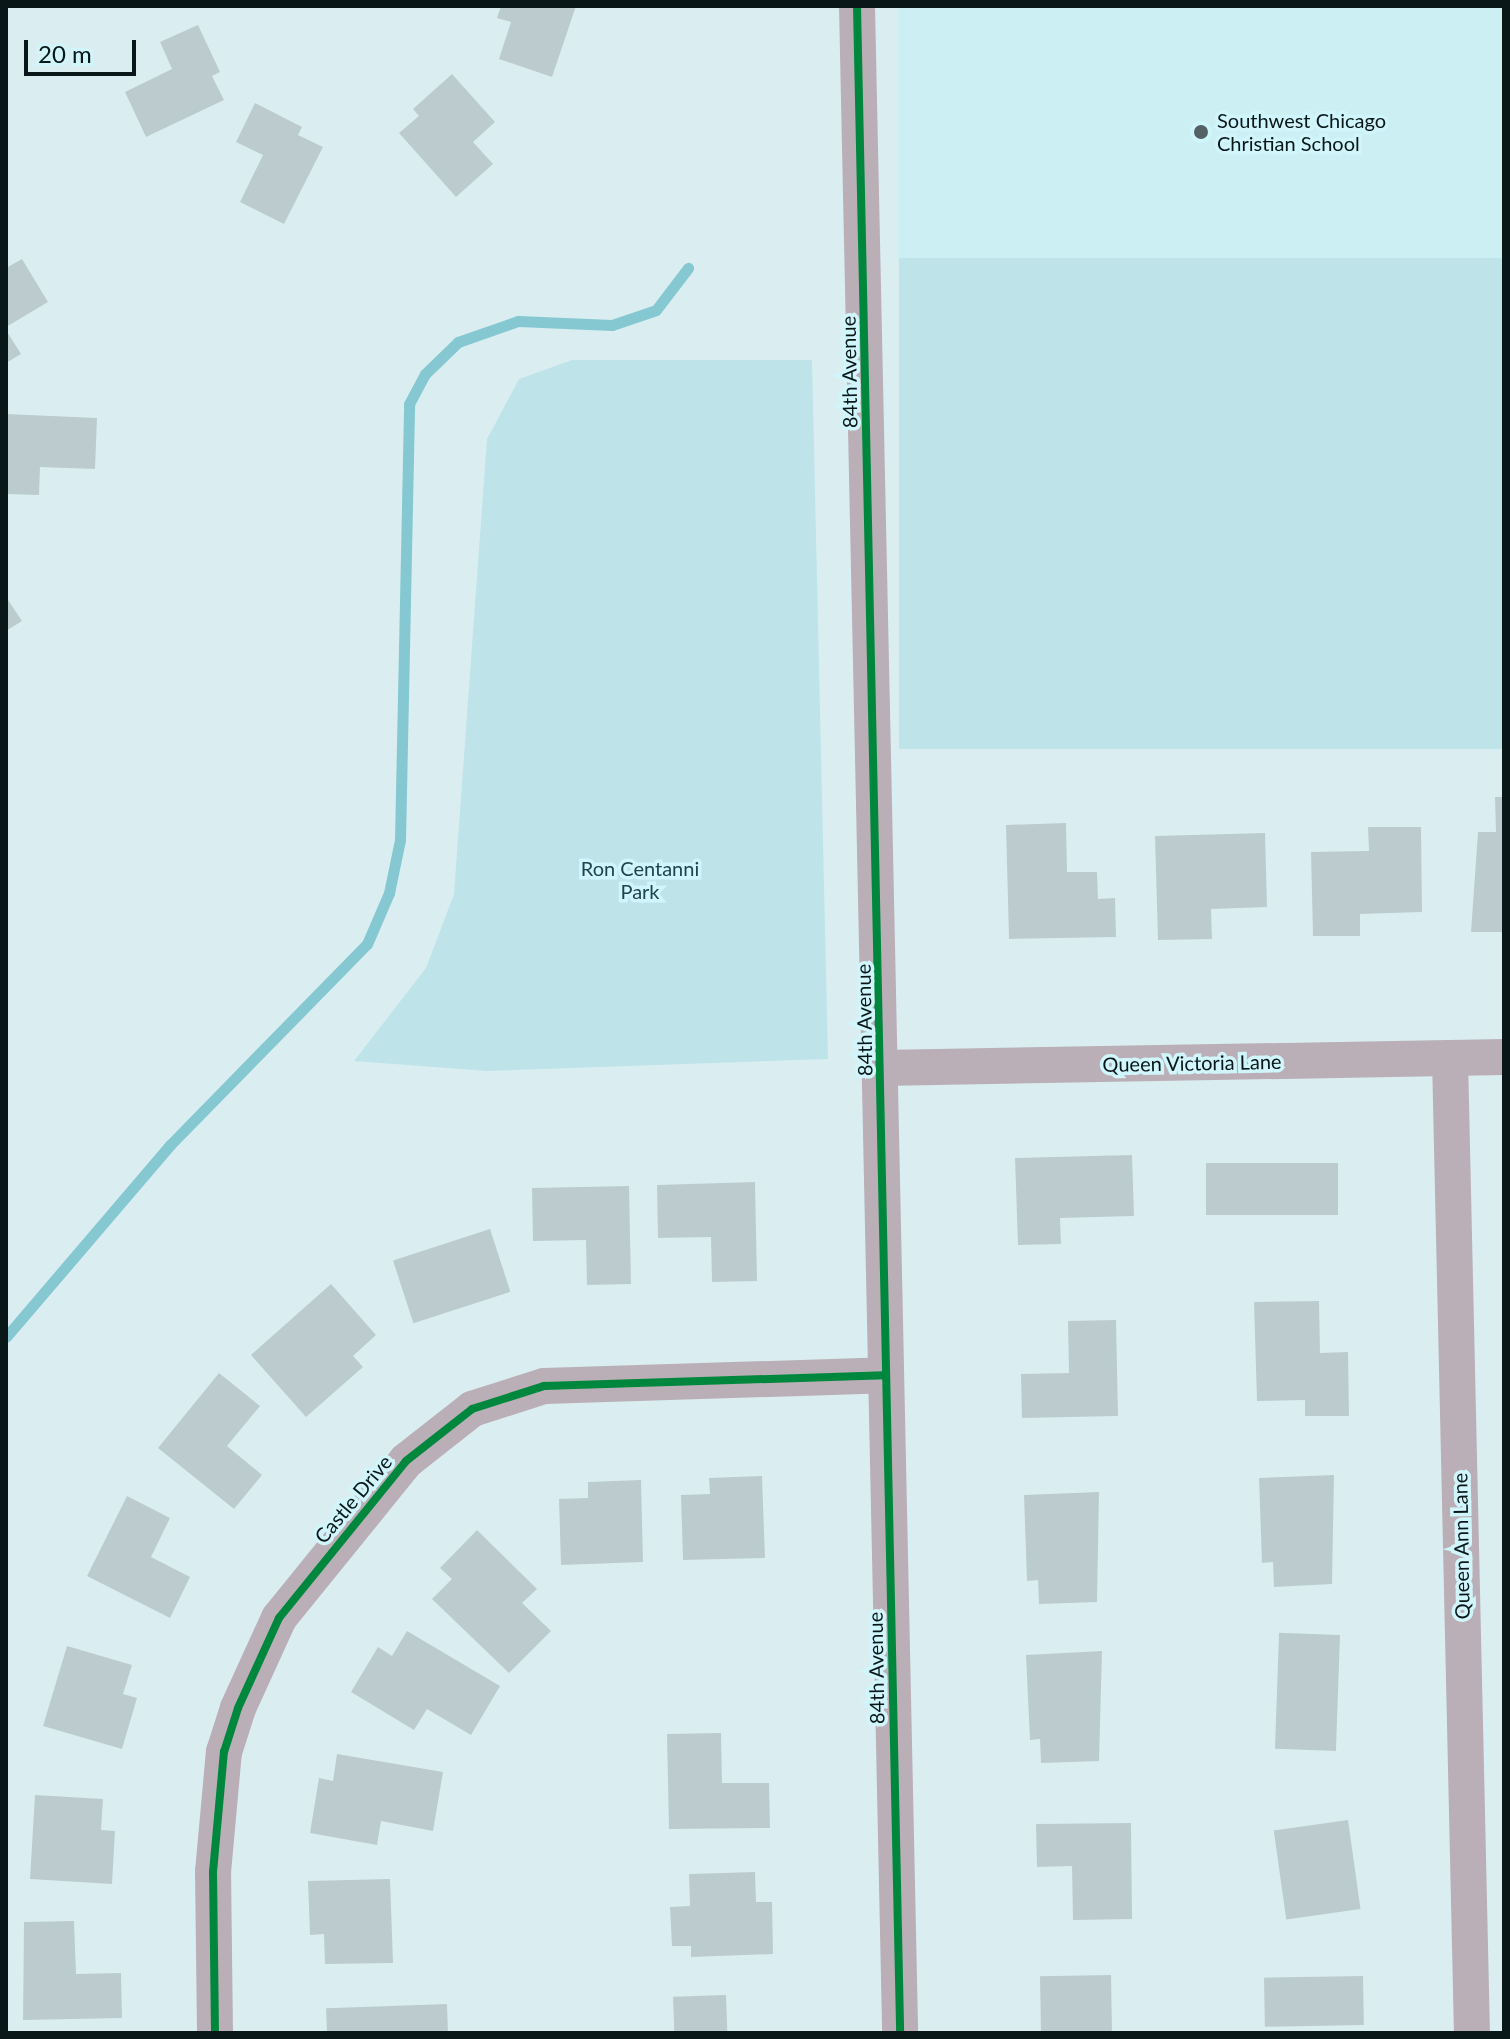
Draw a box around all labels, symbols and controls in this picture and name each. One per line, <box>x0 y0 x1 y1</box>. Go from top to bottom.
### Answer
scale bar <box>28 24 140 74</box>
text: 20 m <box>38 39 92 68</box>
place label: Southwest Chicago Christian School <box>1217 108 1386 155</box>
marker: Southwest Chicago Christian School <box>1192 123 1210 141</box>
street label: 84th Avenue <box>836 315 862 429</box>
park label: Ron Centanni Park <box>581 857 699 904</box>
street label: 84th Avenue <box>851 963 877 1077</box>
street label: Queen Victoria Lane <box>1102 1049 1282 1077</box>
street label: Castle Drive <box>309 1450 397 1548</box>
street label: Queen Ann Lane <box>1448 1472 1474 1620</box>
street label: 84th Avenue <box>863 1611 889 1725</box>

